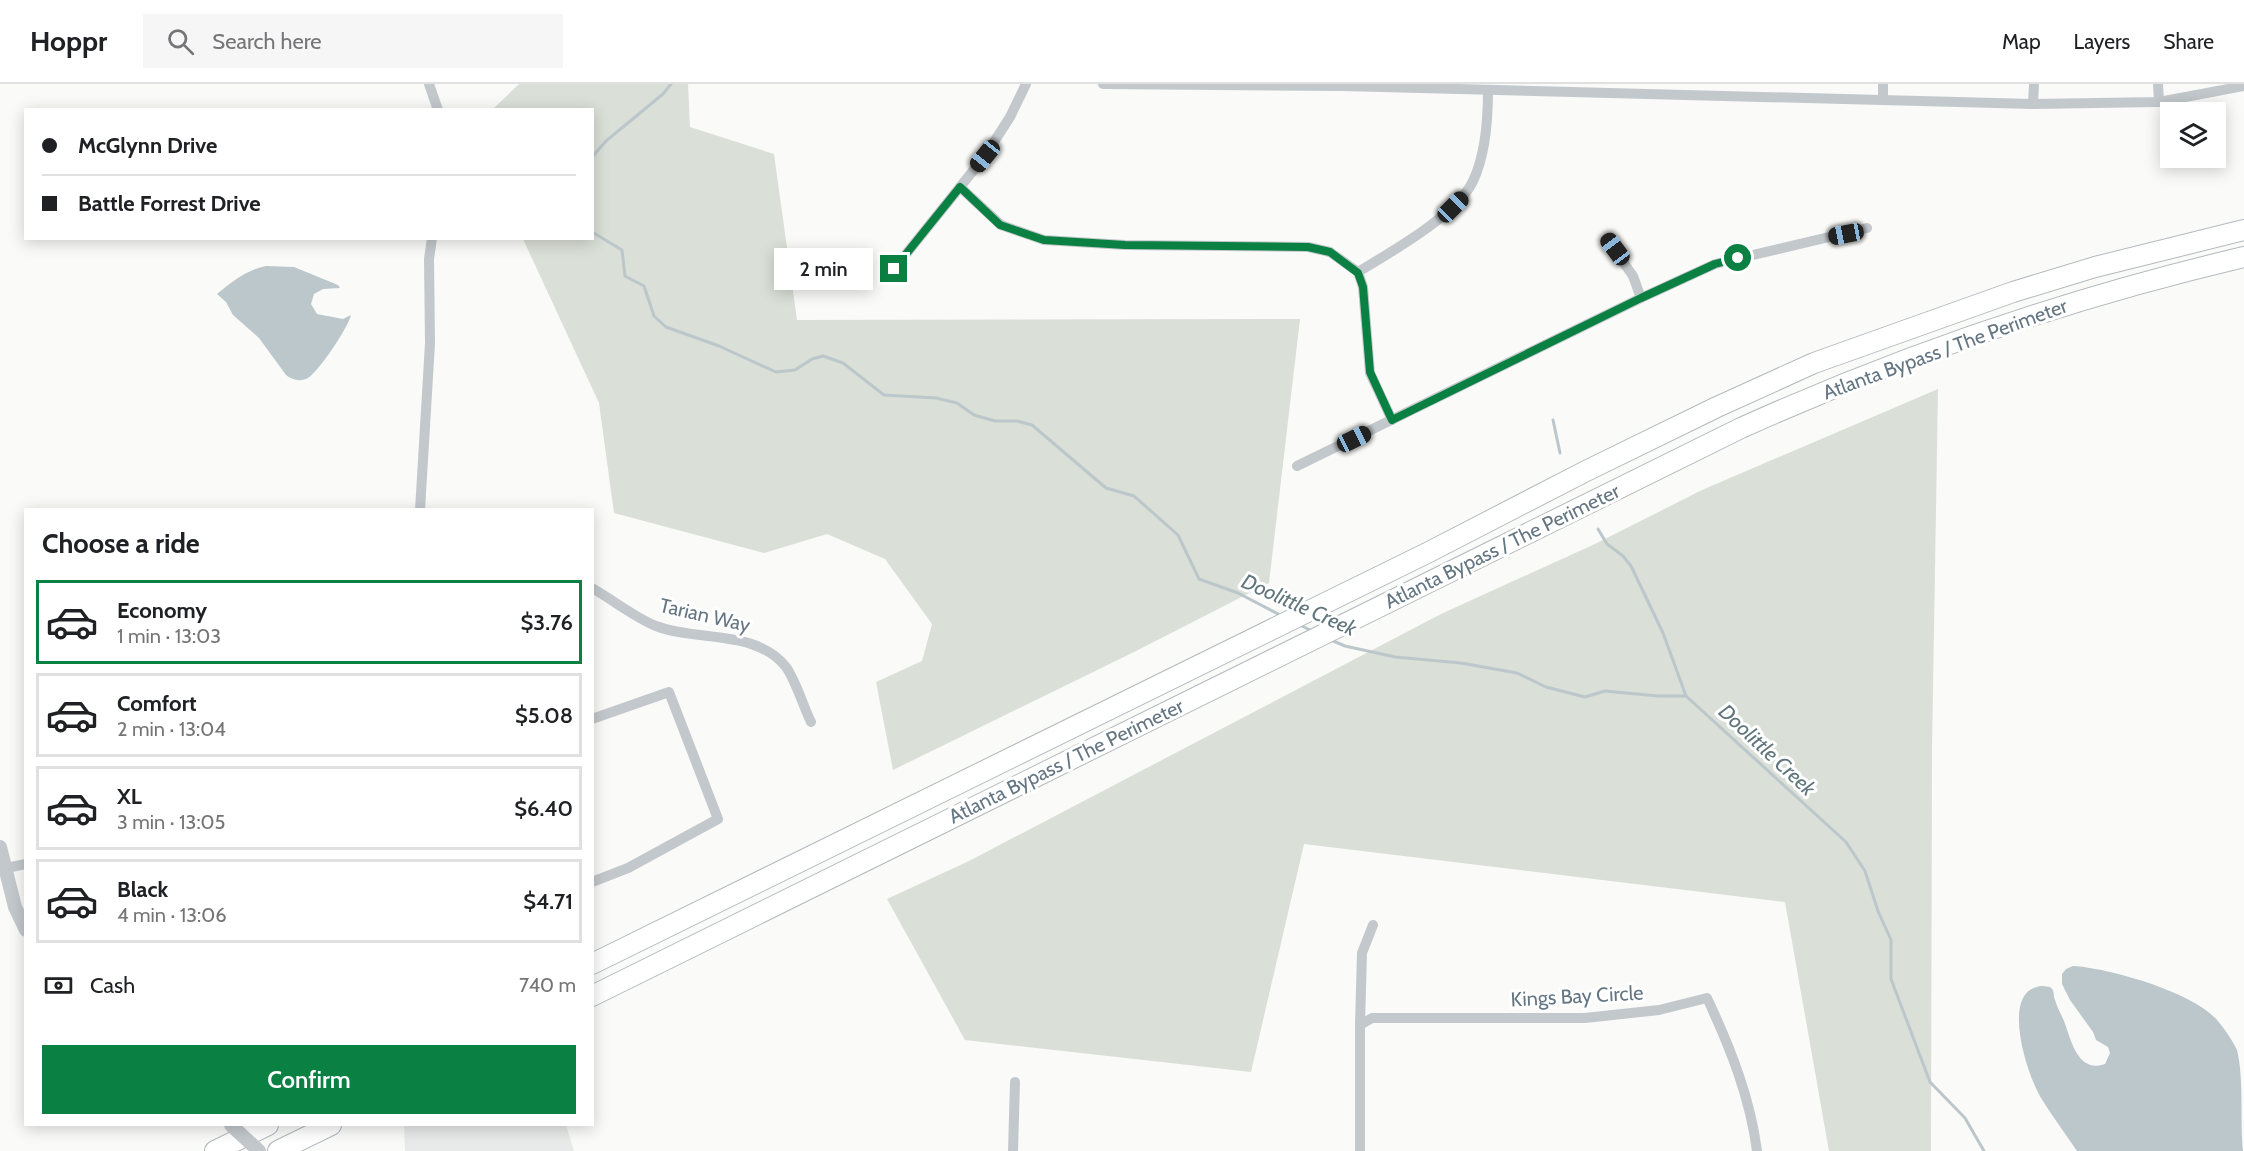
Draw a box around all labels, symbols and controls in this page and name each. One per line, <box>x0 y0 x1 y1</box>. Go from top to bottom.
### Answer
search box <box>143 14 563 68</box>
text: Hoppr <box>30 24 107 58</box>
icon: search <box>164 25 197 58</box>
text: Search here <box>212 28 322 55</box>
text: Map <box>2002 29 2041 54</box>
text: Layers <box>2074 29 2130 54</box>
text: Share <box>2163 29 2214 54</box>
map controls <box>2160 102 2226 168</box>
button: layers <box>2160 102 2226 168</box>
text: McGlynn Drive <box>78 132 217 159</box>
car <box>967 136 1003 176</box>
car <box>1434 188 1472 226</box>
text: Battle Forrest Drive <box>78 190 261 217</box>
car <box>1827 222 1865 246</box>
car <box>1597 229 1633 269</box>
route start <box>1724 244 1751 271</box>
callout: 2 min <box>774 248 873 290</box>
route end <box>880 255 907 282</box>
text: 2 min <box>799 257 848 281</box>
street label: Atlanta Bypass / The Perimeter <box>1820 293 2071 404</box>
car <box>1334 423 1374 455</box>
street label: Atlanta Bypass / The Perimeter <box>1381 478 1624 613</box>
text: Choose a ride <box>42 527 200 560</box>
water label: Doolittle Creek <box>1238 568 1361 641</box>
street label: Tarian Way <box>657 593 753 637</box>
icon: car <box>45 595 99 649</box>
text: Economy <box>117 597 207 624</box>
text: $3.76 <box>520 609 573 636</box>
text: 1 min · 13:03 <box>117 624 221 648</box>
icon: car <box>45 688 99 742</box>
text: Comfort <box>117 690 196 717</box>
street label: Atlanta Bypass / The Perimeter <box>945 693 1188 828</box>
water label: Doolittle Creek <box>1714 699 1822 801</box>
text: $5.08 <box>515 702 573 729</box>
text: 2 min · 13:04 <box>117 717 226 741</box>
icon: car <box>45 781 99 835</box>
text: XL <box>117 783 142 810</box>
text: $6.40 <box>514 795 573 822</box>
text: 3 min · 13:05 <box>117 810 225 834</box>
icon: car <box>45 874 99 928</box>
text: Black <box>117 876 168 903</box>
text: $4.71 <box>523 888 573 915</box>
text: 4 min · 13:06 <box>117 903 227 927</box>
icon: cash <box>42 969 75 1002</box>
text: Cash <box>90 972 135 999</box>
text: 740 m <box>519 973 576 997</box>
street label: Kings Bay Circle <box>1510 981 1644 1011</box>
button: Confirm <box>42 1045 576 1114</box>

